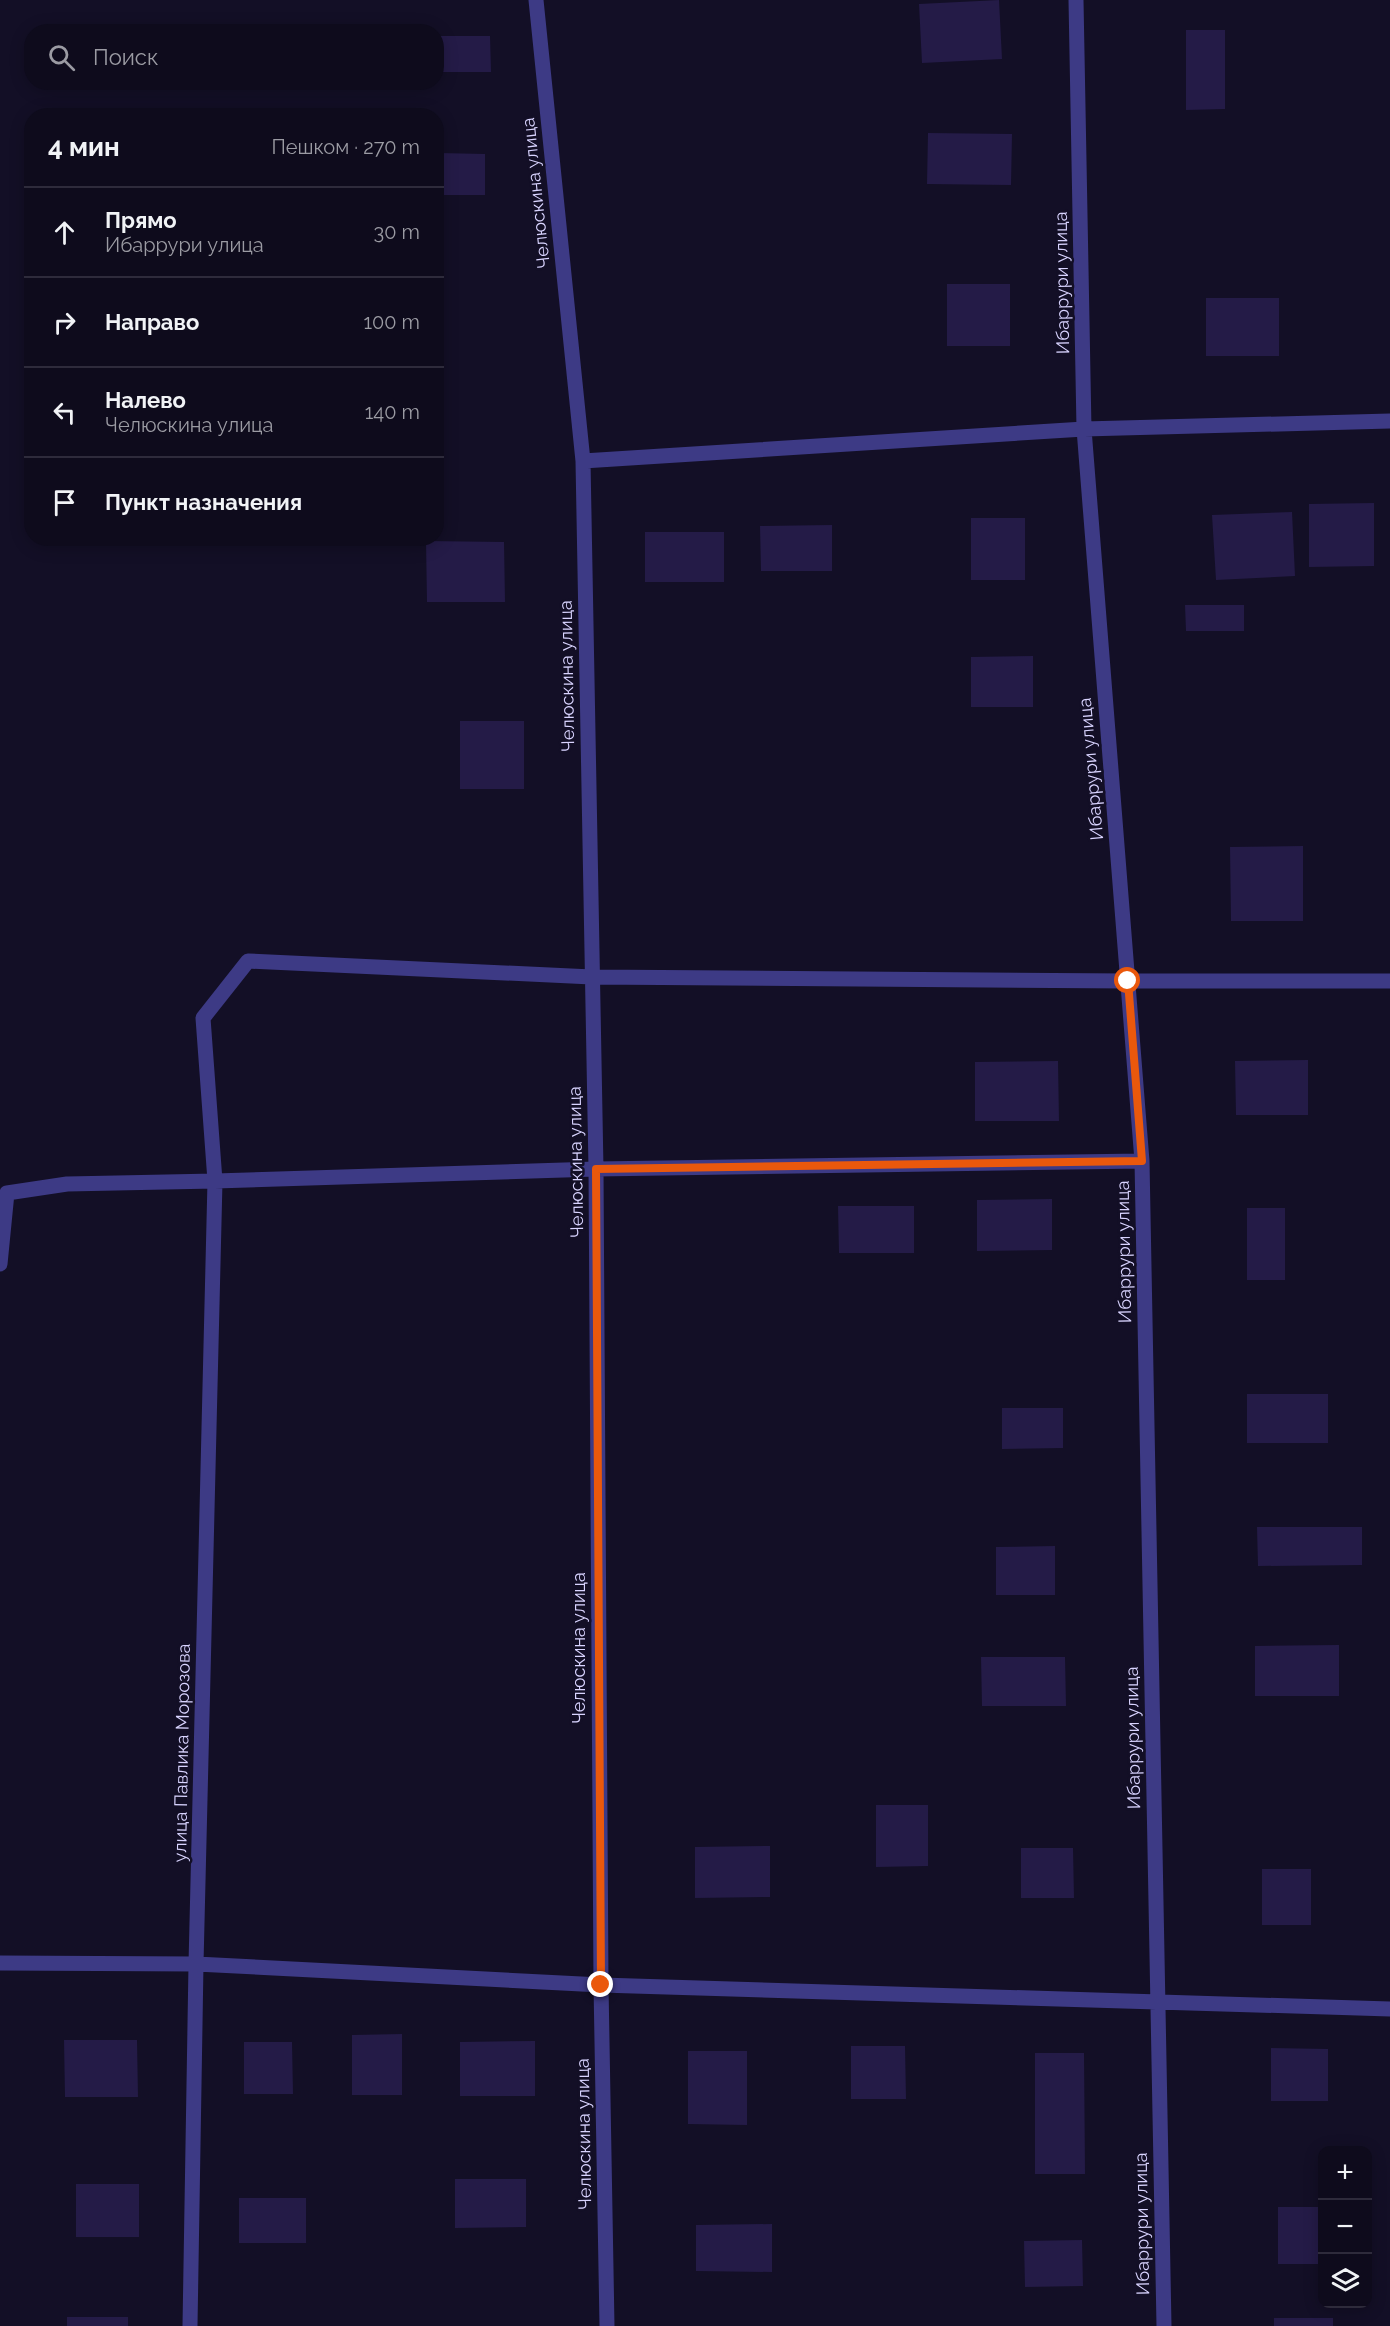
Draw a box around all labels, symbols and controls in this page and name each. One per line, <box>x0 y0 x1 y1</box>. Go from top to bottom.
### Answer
search box <box>24 24 444 90</box>
icon: search <box>45 41 78 74</box>
text: Поиск <box>93 44 158 70</box>
street label: Челюскина улица <box>517 117 554 270</box>
text: 4 мин <box>48 132 120 162</box>
text: Пешком · 270 m <box>272 135 420 159</box>
text: Прямо <box>105 207 177 233</box>
street label: Ибаррури улица <box>1050 211 1073 355</box>
icon: ahead <box>48 216 81 249</box>
text: 30 m <box>374 220 420 244</box>
text: Ибаррури улица <box>105 233 264 257</box>
icon: right <box>48 306 81 339</box>
text: Направо <box>105 309 199 335</box>
text: 100 m <box>363 310 420 334</box>
text: Налево <box>105 387 186 413</box>
icon: left <box>48 396 81 429</box>
text: 140 m <box>365 400 420 424</box>
text: Челюскина улица <box>105 413 274 437</box>
icon: arrive <box>48 486 81 519</box>
text: Пункт назначения <box>105 489 302 515</box>
street label: Челюскина улица <box>555 600 578 752</box>
street label: Ибаррури улица <box>1074 697 1107 841</box>
route start <box>1114 967 1140 993</box>
street label: Челюскина улица <box>564 1086 587 1238</box>
street label: Ибаррури улица <box>1112 1180 1135 1324</box>
street label: Челюскина улица <box>568 1572 589 1724</box>
street label: улица Павлика Морозова <box>169 1643 194 1863</box>
street label: Ибаррури улица <box>1121 1666 1144 1810</box>
route end <box>587 1971 613 1997</box>
street label: Челюскина улица <box>572 2058 595 2210</box>
map controls <box>1318 2146 1372 2308</box>
button: + <box>1318 2146 1372 2200</box>
street label: Ибаррури улица <box>1130 2152 1153 2296</box>
button: − <box>1318 2200 1372 2254</box>
button: layers <box>1318 2254 1372 2308</box>

